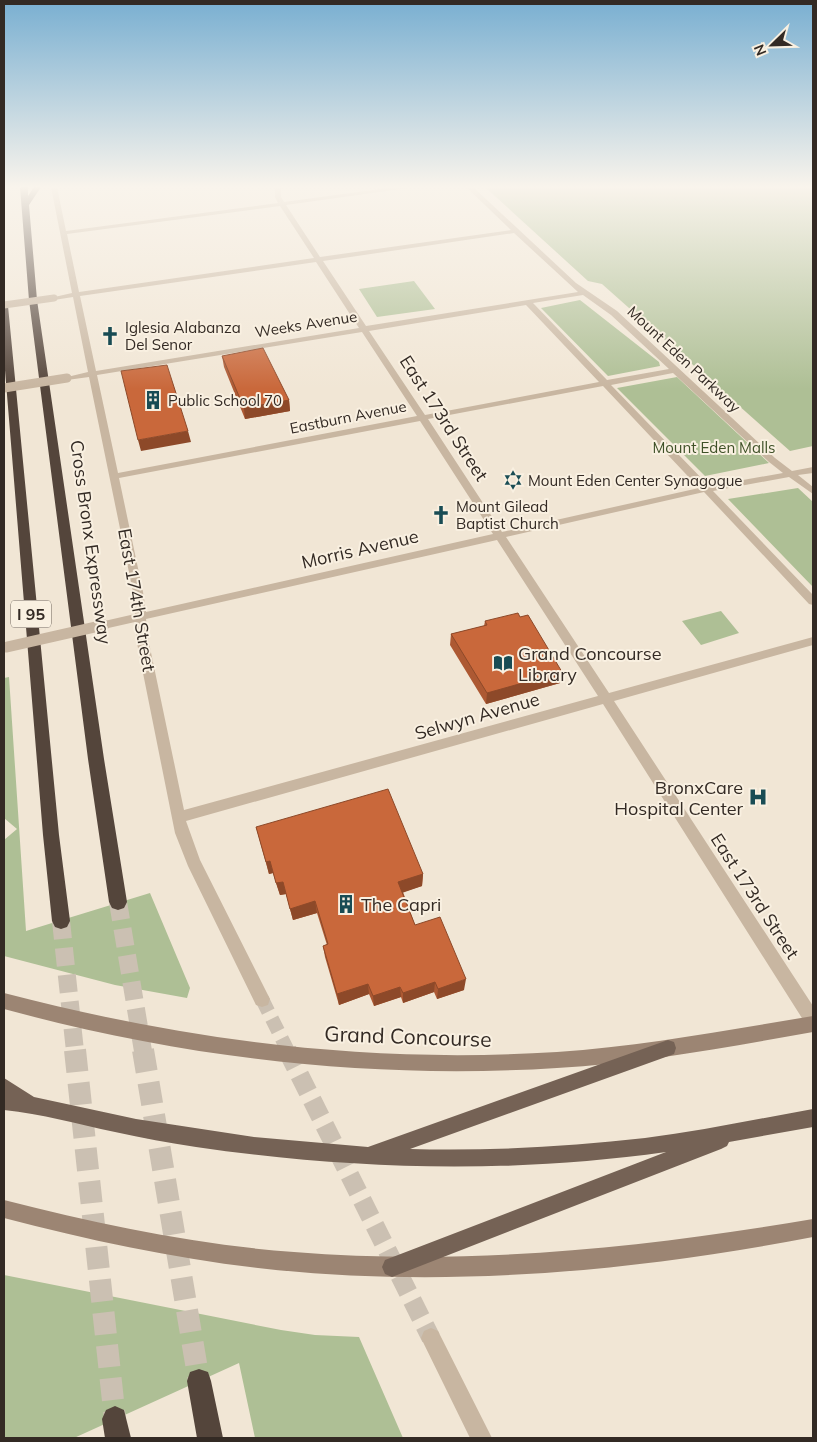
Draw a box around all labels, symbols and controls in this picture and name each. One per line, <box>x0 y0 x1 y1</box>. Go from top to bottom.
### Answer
north arrow <box>747 20 797 70</box>
text: N <box>750 42 770 58</box>
street label: Mount Eden Parkway <box>623 302 745 416</box>
street label: Weeks Avenue <box>253 307 359 341</box>
place label: Iglesia Alabanza Del Senor <box>125 318 241 354</box>
church icon: Iglesia Alabanza Del Senor <box>99 325 121 347</box>
street label: East 173rd Street <box>395 351 493 485</box>
building icon: Public School 70 <box>142 389 164 411</box>
place label: Public School 70 <box>168 391 282 410</box>
street label: Eastburn Avenue <box>288 396 408 438</box>
street label: Cross Bronx Expressway <box>65 438 117 646</box>
park label: Mount Eden Malls <box>652 438 776 457</box>
synagogue icon: Mount Eden Center Synagogue <box>502 469 524 491</box>
place label: Mount Eden Center Synagogue <box>528 471 743 490</box>
place label: Mount Gilead Baptist Church <box>456 497 559 533</box>
church icon: Mount Gilead Baptist Church <box>430 504 452 526</box>
street label: Morris Avenue <box>299 524 421 574</box>
street label: East 174th Street <box>113 527 161 673</box>
road number: I 95 <box>11 600 51 628</box>
place label: Grand Concourse Library <box>518 642 662 686</box>
library icon: Grand Concourse Library <box>492 652 514 674</box>
street label: Selwyn Avenue <box>412 687 542 745</box>
place label: BronxCare Hospital Center <box>614 776 743 820</box>
hospital icon: BronxCare Hospital Center <box>747 786 769 808</box>
street label: East 173rd Street <box>706 829 804 963</box>
building icon: The Capri <box>335 893 357 915</box>
place label: The Capri <box>361 893 441 916</box>
street label: Grand Concourse <box>324 1020 492 1052</box>

